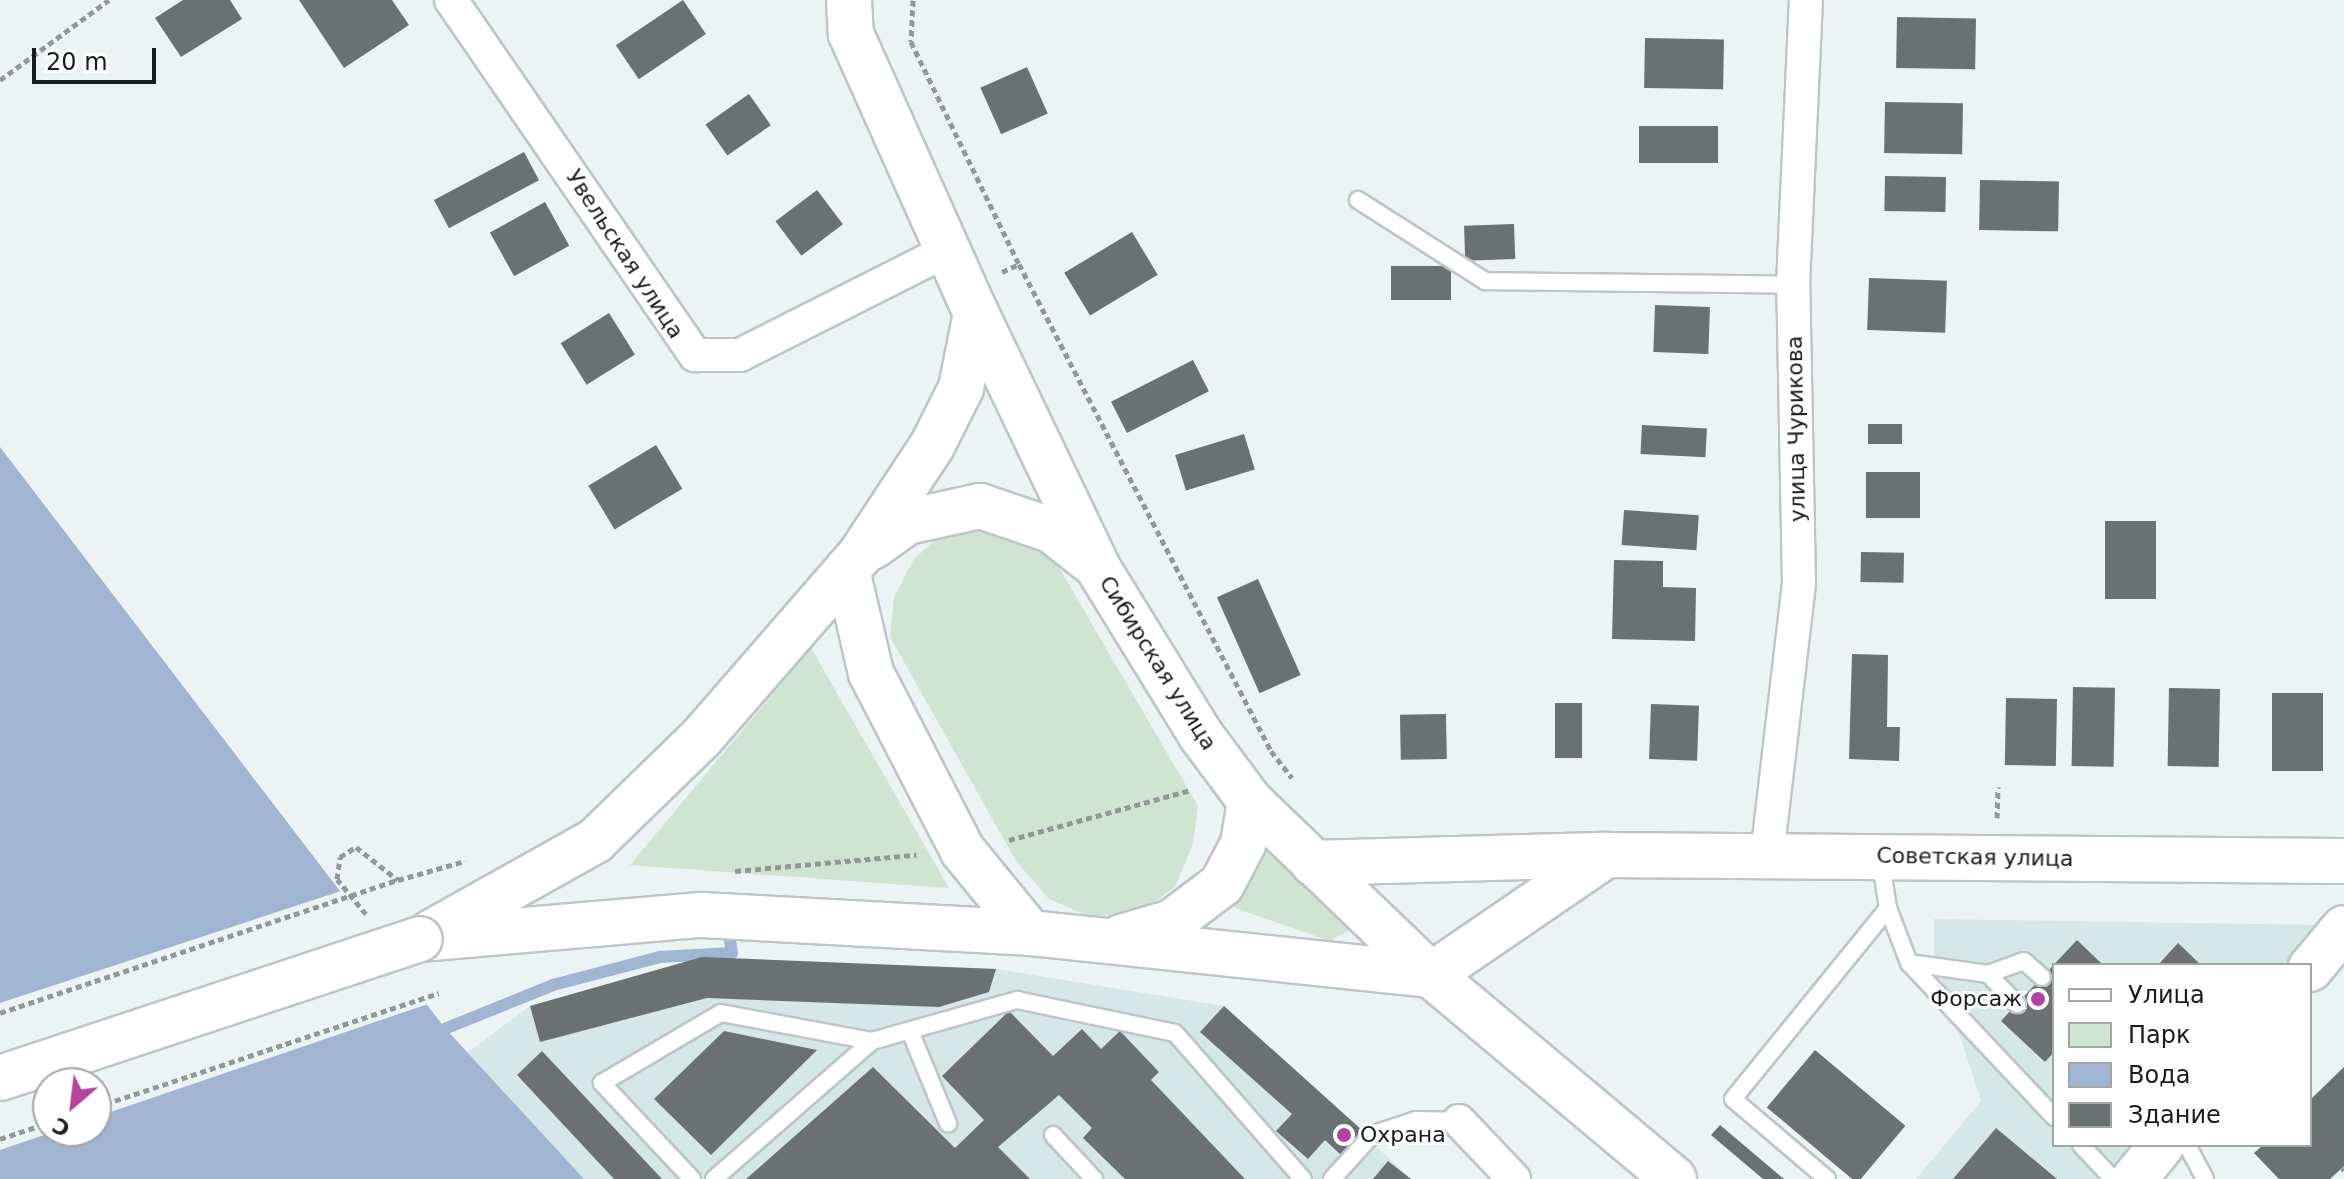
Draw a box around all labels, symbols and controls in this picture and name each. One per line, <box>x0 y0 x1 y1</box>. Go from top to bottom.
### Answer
scale bar <box>36 32 160 82</box>
text: 20 m <box>46 48 108 76</box>
street label: Увельская улица <box>561 165 689 343</box>
street label: улица Чурикова <box>1781 336 1811 522</box>
street label: Сибирская улица <box>1094 571 1222 755</box>
street label: Советская улица <box>1876 842 2074 872</box>
legend <box>2052 963 2312 1147</box>
text: Улица <box>2128 981 2205 1009</box>
place label: Форсаж <box>1930 986 2022 1012</box>
marker: Форсаж <box>2029 990 2047 1008</box>
text: Парк <box>2128 1021 2190 1049</box>
text: Вода <box>2128 1061 2190 1089</box>
north arrow <box>32 1067 112 1147</box>
text: Здание <box>2128 1101 2221 1129</box>
text: С <box>48 1112 74 1142</box>
place label: Охрана <box>1360 1122 1446 1148</box>
marker: Охрана <box>1335 1126 1353 1144</box>

